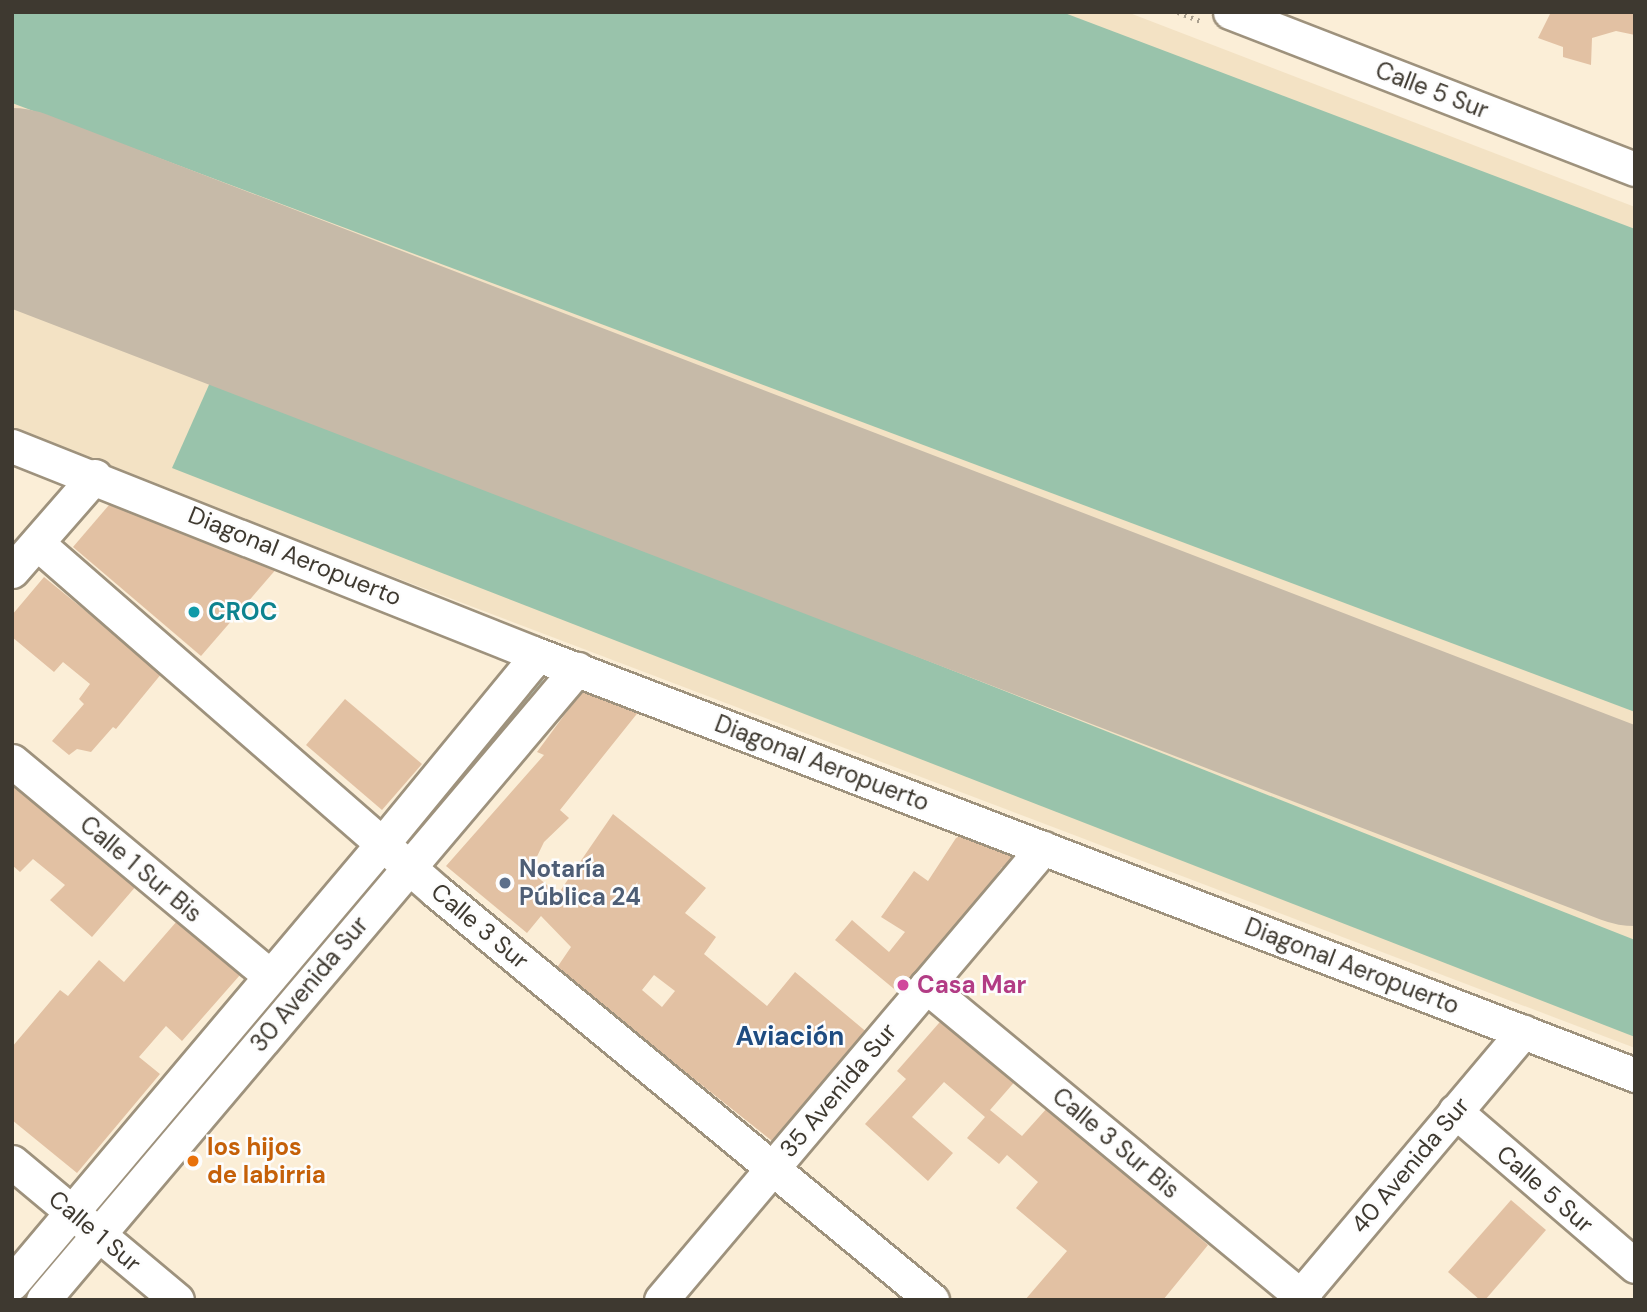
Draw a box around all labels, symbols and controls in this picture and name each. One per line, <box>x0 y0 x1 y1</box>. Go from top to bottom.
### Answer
street label: Calle 5 Sur <box>1371 55 1493 125</box>
street label: Diagonal Aeropuerto <box>184 500 406 612</box>
place label: CROC <box>208 598 277 626</box>
marker: CROC <box>186 604 202 620</box>
street label: Diagonal Aeropuerto <box>711 709 933 817</box>
street label: Calle 1 Sur Bis <box>74 810 208 928</box>
place label: Notaría Pública 24 <box>519 855 641 911</box>
marker: Notaría Pública 24 <box>497 875 513 891</box>
street label: Calle 3 Sur <box>426 877 534 975</box>
street label: 30 Avenida Sur <box>244 910 374 1058</box>
street label: Diagonal Aeropuerto <box>1241 912 1463 1020</box>
place label: Casa Mar <box>917 971 1026 999</box>
marker: Casa Mar <box>895 977 911 993</box>
street label: 35 Avenida Sur <box>774 1017 902 1163</box>
district label: Aviación <box>736 1021 844 1053</box>
street label: Calle 3 Sur Bis <box>1047 1082 1185 1204</box>
street label: 40 Avenida Sur <box>1345 1091 1475 1239</box>
place label: los hijos de labirria <box>207 1133 326 1189</box>
street label: Calle 5 Sur <box>1491 1139 1599 1239</box>
marker: los hijos de labirria <box>185 1153 201 1169</box>
street label: Calle 1 Sur <box>43 1184 147 1278</box>

